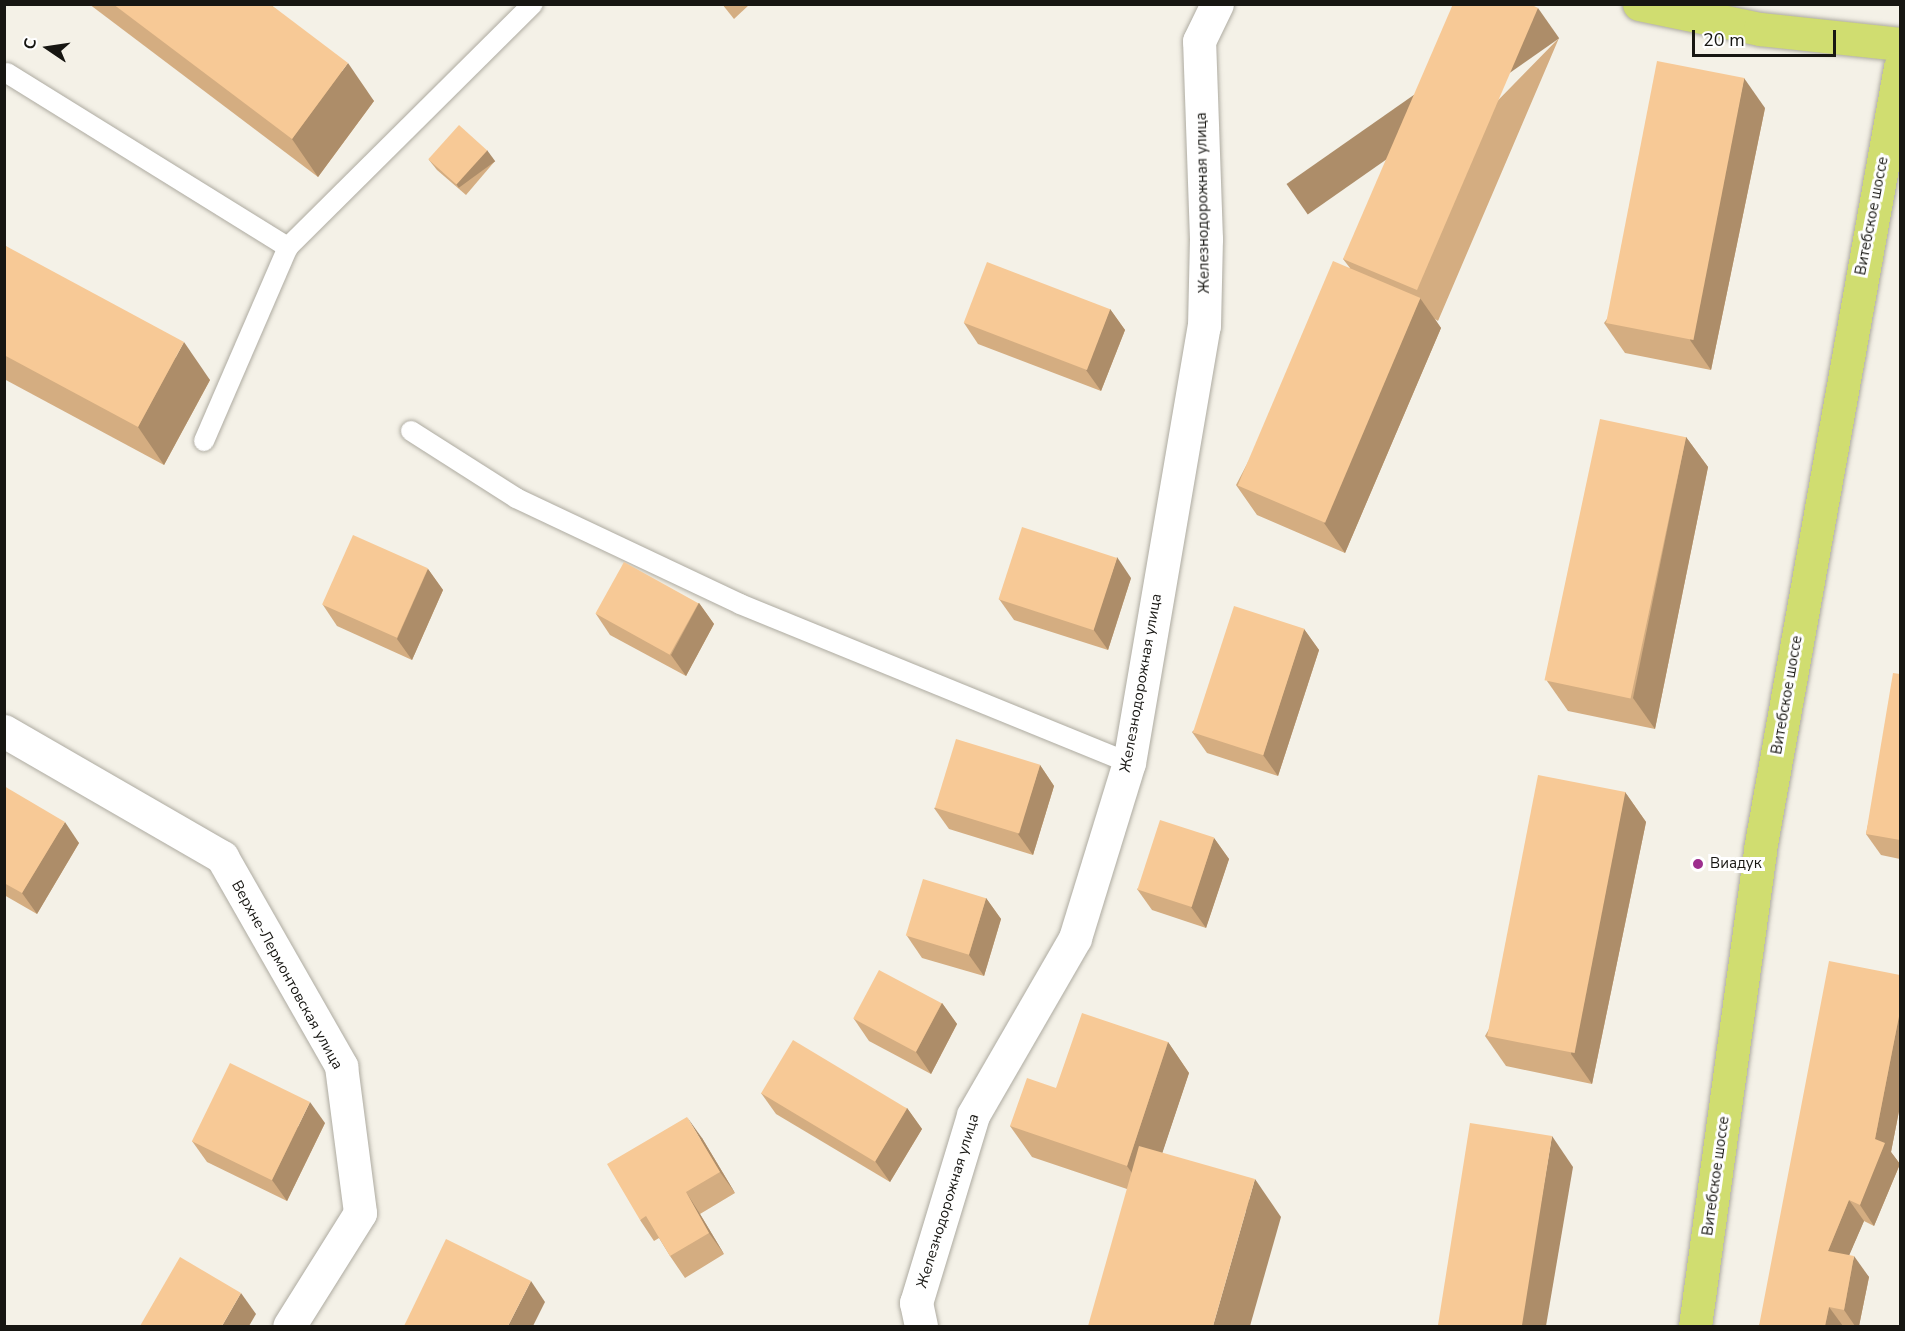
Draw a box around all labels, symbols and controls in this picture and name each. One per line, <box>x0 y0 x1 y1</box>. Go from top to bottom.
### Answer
north arrow <box>18 18 78 78</box>
scale bar <box>1695 18 1839 56</box>
text: 20 m <box>1703 28 1745 52</box>
text: С <box>19 36 42 52</box>
street label: Железнодорожная улица <box>1192 112 1214 294</box>
street label: Витебское шоссе <box>1852 155 1892 277</box>
street label: Железнодорожная улица <box>1116 592 1166 774</box>
street label: Витебское шоссе <box>1768 634 1806 756</box>
place label: Виадук <box>1710 855 1762 873</box>
marker: Виадук <box>1691 857 1705 871</box>
street label: Верхне-Лермонтовская улица <box>227 877 347 1073</box>
street label: Железнодорожная улица <box>913 1112 983 1290</box>
street label: Витебское шоссе <box>1699 1115 1733 1237</box>

